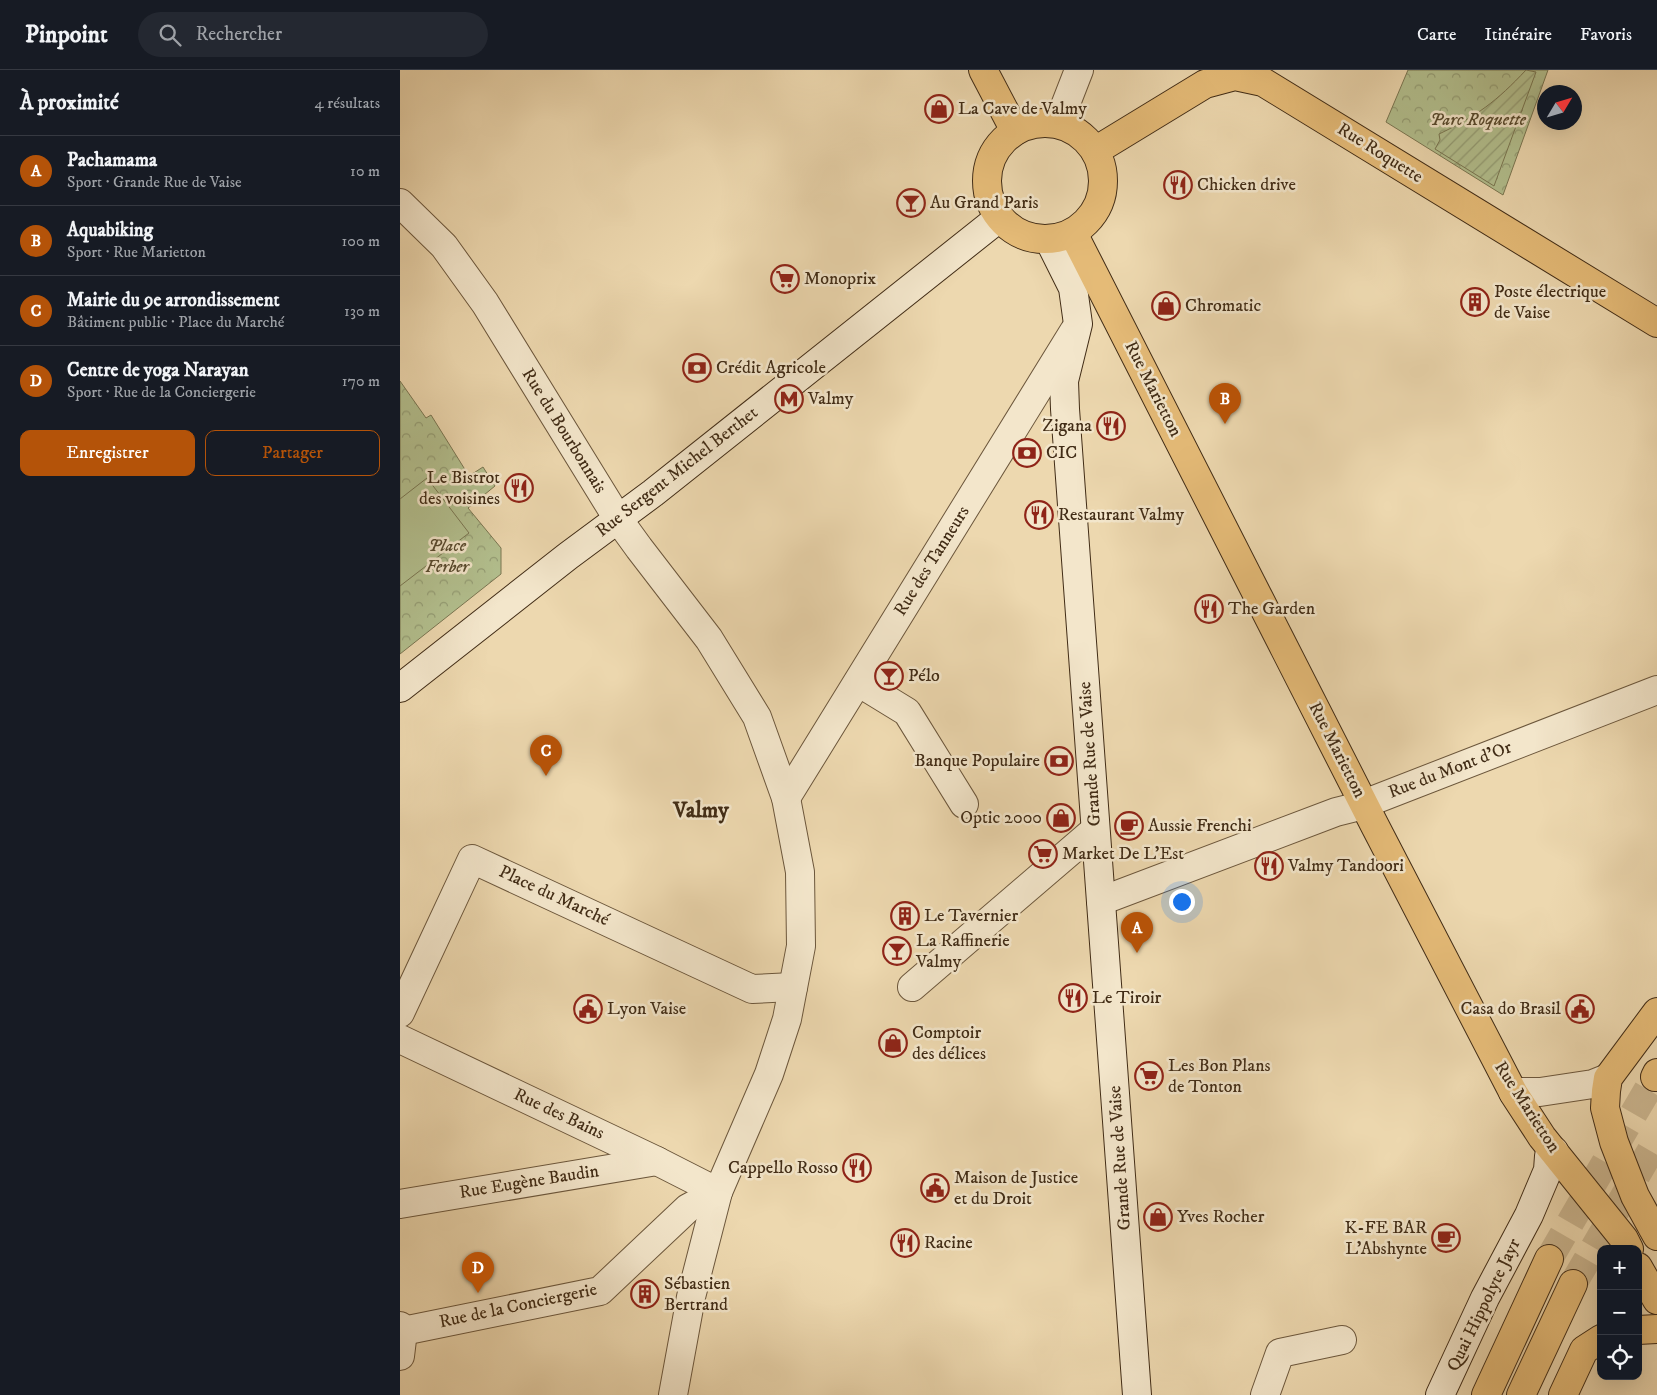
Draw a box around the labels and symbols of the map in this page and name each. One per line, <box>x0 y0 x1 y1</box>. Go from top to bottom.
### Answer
north arrow <box>1537 85 1582 130</box>
shop icon: La Cave de Valmy <box>924 94 954 124</box>
place label: La Cave de Valmy <box>958 98 1087 120</box>
park label: Parc Roquette <box>1430 109 1527 131</box>
street label: Rue Roquette <box>1333 118 1427 188</box>
restaurant icon: Chicken drive <box>1163 170 1193 200</box>
place label: Chicken drive <box>1197 174 1296 196</box>
bar icon: Au Grand Paris <box>896 188 926 218</box>
place label: Au Grand Paris <box>930 192 1039 214</box>
supermarket icon: Monoprix <box>770 264 800 294</box>
place label: Monoprix <box>804 268 876 290</box>
place label: Poste électrique de Vaise <box>1494 281 1606 324</box>
building icon: Poste électrique de Vaise <box>1460 287 1490 317</box>
shop icon: Chromatic <box>1151 291 1181 321</box>
place label: Chromatic <box>1185 295 1261 317</box>
street label: Rue Marietton <box>1119 337 1187 441</box>
bank icon: Crédit Agricole <box>682 353 712 383</box>
place label: Crédit Agricole <box>716 357 826 379</box>
street label: Rue du Bourbonnais <box>517 364 611 498</box>
pin: B <box>1209 383 1241 424</box>
metro station icon: Valmy <box>774 384 804 414</box>
place label: Valmy <box>807 388 854 410</box>
street label: Rue Sergent Michel Berthet <box>592 402 763 542</box>
restaurant icon: Zigana <box>1096 411 1126 441</box>
place label: Zigana <box>1042 415 1092 437</box>
bank icon: CIC <box>1012 438 1042 468</box>
place label: CIC <box>1046 442 1077 464</box>
place label: Le Bistrot des voisines <box>419 467 500 510</box>
restaurant icon: Le Bistrot des voisines <box>504 473 534 503</box>
restaurant icon: Restaurant Valmy <box>1024 500 1054 530</box>
street label: Rue des Tanneurs <box>889 502 975 620</box>
place label: Restaurant Valmy <box>1058 504 1184 526</box>
park label: Place Ferber <box>425 535 470 578</box>
restaurant icon: The Garden <box>1194 594 1224 624</box>
place label: The Garden <box>1228 598 1316 620</box>
bar icon: Pélo <box>874 661 904 691</box>
place label: Pélo <box>908 665 940 687</box>
street label: Grande Rue de Vaise <box>1074 681 1106 827</box>
street label: Rue Marietton <box>1303 698 1371 802</box>
pin: C <box>530 735 562 776</box>
street label: Rue du Mont d'Or <box>1385 736 1515 804</box>
bank icon: Banque Populaire <box>1044 746 1074 776</box>
place label: Banque Populaire <box>914 750 1040 772</box>
district label: Valmy <box>672 797 729 824</box>
shop icon: Optic 2000 <box>1046 803 1076 833</box>
place label: Optic 2000 <box>960 807 1042 829</box>
cafe icon: Aussie Frenchi <box>1114 811 1144 841</box>
place label: Aussie Frenchi <box>1148 815 1252 837</box>
supermarket icon: Market De L'Est <box>1028 839 1058 869</box>
place label: Market De L'Est <box>1062 843 1184 865</box>
restaurant icon: Valmy Tandoori <box>1254 851 1284 881</box>
place label: Valmy Tandoori <box>1287 855 1404 877</box>
street label: Place du Marché <box>495 861 613 931</box>
your location <box>1169 889 1195 915</box>
building icon: Le Tavernier <box>890 901 920 931</box>
place label: Le Tavernier <box>924 905 1018 927</box>
pin: A <box>1121 912 1153 953</box>
place label: La Raffinerie Valmy <box>915 930 1010 973</box>
bar icon: La Raffinerie Valmy <box>882 936 912 966</box>
restaurant icon: Le Tiroir <box>1058 983 1088 1013</box>
place label: Le Tiroir <box>1092 987 1162 1009</box>
public building icon: Lyon Vaise <box>573 994 603 1024</box>
public building icon: Casa do Brasil <box>1565 994 1595 1024</box>
place label: Lyon Vaise <box>607 998 686 1020</box>
place label: Casa do Brasil <box>1461 998 1562 1020</box>
place label: Comptoir des délices <box>912 1022 986 1065</box>
shop icon: Comptoir des délices <box>878 1028 908 1058</box>
place label: Les Bon Plans de Tonton <box>1168 1055 1271 1098</box>
street label: Rue Marietton <box>1489 1057 1565 1157</box>
supermarket icon: Les Bon Plans de Tonton <box>1134 1061 1164 1091</box>
street label: Rue des Bains <box>510 1083 608 1145</box>
street label: Grande Rue de Vaise <box>1104 1085 1136 1231</box>
restaurant icon: Cappello Rosso <box>842 1153 872 1183</box>
place label: Cappello Rosso <box>728 1157 838 1179</box>
street label: Rue Eugène Baudin <box>458 1160 601 1204</box>
place label: Maison de Justice et du Droit <box>954 1167 1078 1210</box>
public building icon: Maison de Justice et du Droit <box>920 1173 950 1203</box>
shop icon: Yves Rocher <box>1143 1202 1173 1232</box>
place label: Yves Rocher <box>1177 1206 1265 1228</box>
place label: K-FE BAR L'Abshynte <box>1345 1217 1427 1260</box>
cafe icon: K-FE BAR L'Abshynte <box>1431 1223 1461 1253</box>
restaurant icon: Racine <box>890 1228 920 1258</box>
place label: Racine <box>924 1232 973 1254</box>
street label: Quai Hippolyte Jayr <box>1442 1235 1526 1375</box>
pin: D <box>462 1252 494 1293</box>
place label: Sébastien Bertrand <box>664 1273 731 1316</box>
street label: Rue de la Conciergerie <box>437 1279 599 1333</box>
building icon: Sébastien Bertrand <box>630 1279 660 1309</box>

